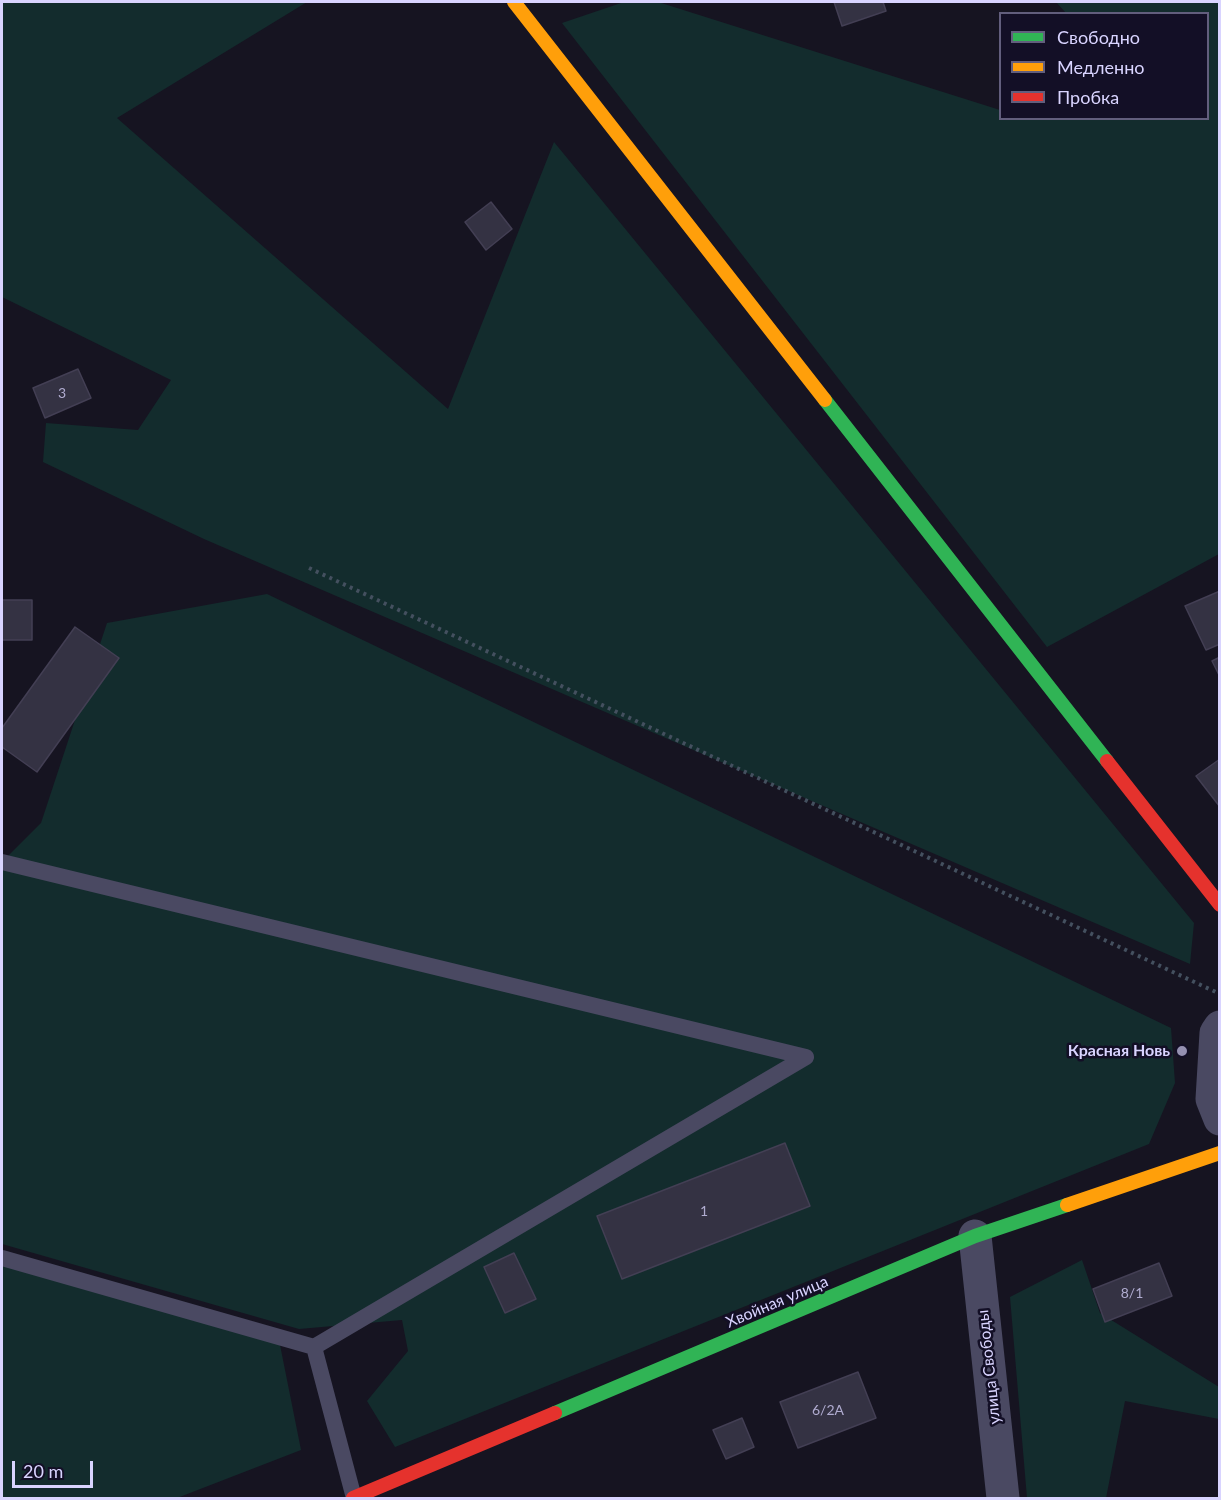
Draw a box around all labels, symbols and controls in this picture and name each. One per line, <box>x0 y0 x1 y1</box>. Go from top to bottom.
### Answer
legend <box>999 12 1209 120</box>
text: Свободно <box>1057 26 1140 48</box>
text: Медленно <box>1057 56 1145 78</box>
text: Пробка <box>1057 86 1119 108</box>
house number: 3 <box>58 385 66 401</box>
place label: Красная Новь <box>1068 1041 1170 1061</box>
marker: Красная Новь <box>1175 1044 1189 1058</box>
house number: 1 <box>700 1203 708 1219</box>
street label: Хвойная улица <box>723 1272 831 1332</box>
house number: 8/1 <box>1121 1285 1143 1301</box>
street label: улица Свободы <box>973 1309 1005 1425</box>
house number: 6/2А <box>812 1402 844 1418</box>
scale bar <box>15 1449 96 1487</box>
text: 20 m <box>23 1460 63 1482</box>

